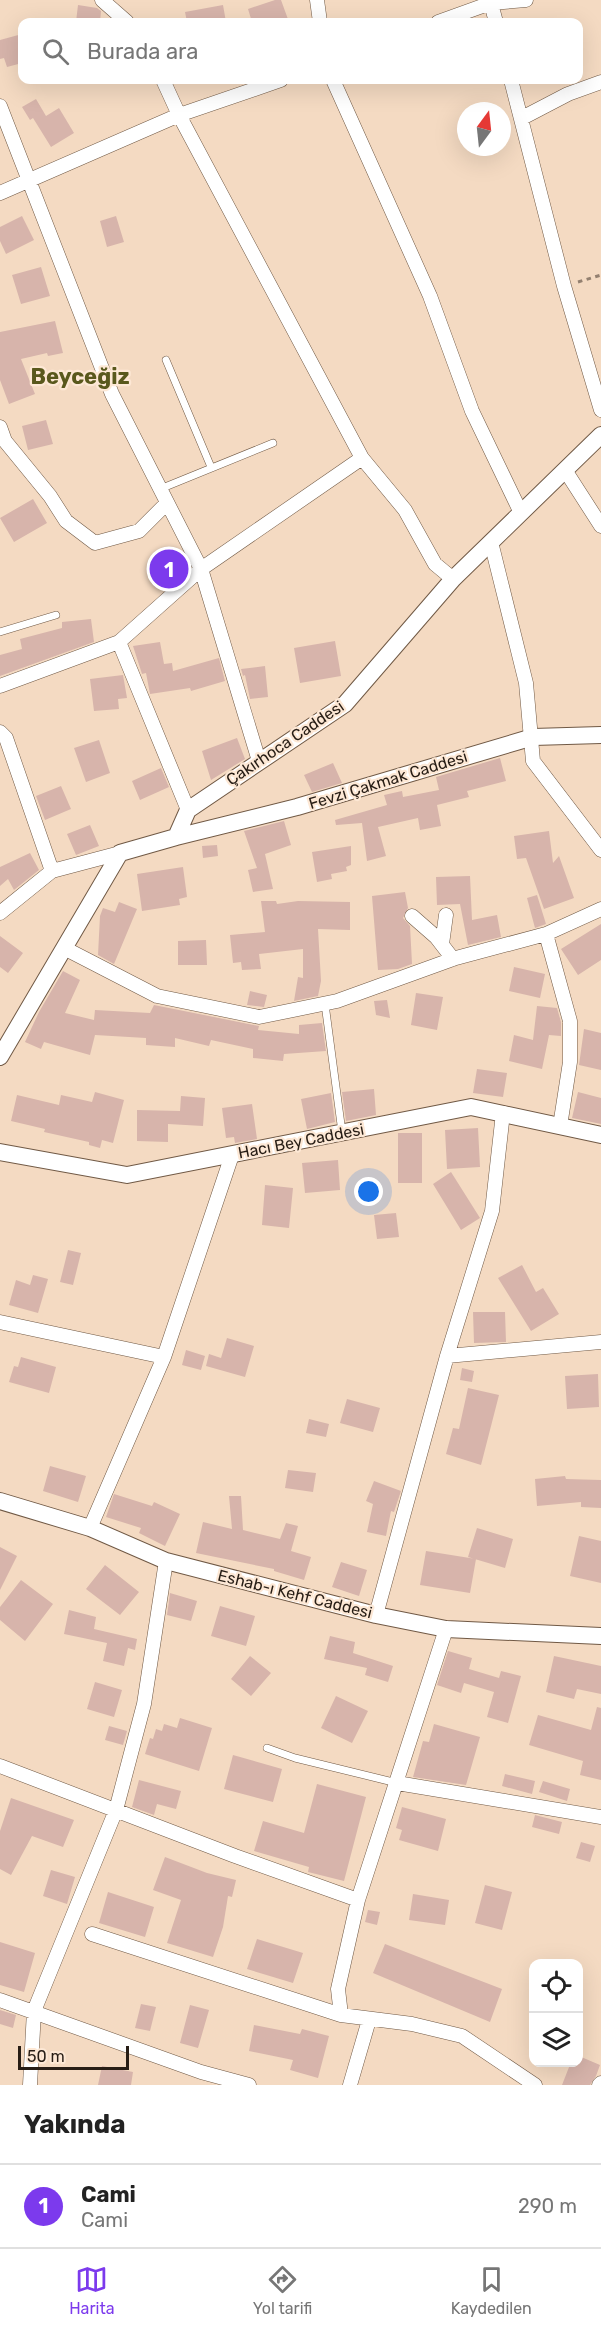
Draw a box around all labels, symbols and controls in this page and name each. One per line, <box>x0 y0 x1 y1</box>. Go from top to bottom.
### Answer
search box <box>18 18 583 84</box>
icon: search <box>39 35 72 68</box>
text: Burada ara <box>87 38 198 65</box>
north arrow <box>457 102 511 156</box>
district label: Beyceğiz <box>30 363 130 390</box>
pin: 1 <box>150 546 188 592</box>
street label: Çakırhoca Caddesi <box>223 697 347 789</box>
street label: Fevzi Çakmak Caddesi <box>306 747 470 813</box>
street label: Hacı Bey Caddesi <box>236 1119 366 1163</box>
your location <box>354 1177 383 1206</box>
street label: Eshab-ı Kehf Caddesi <box>216 1566 374 1622</box>
map controls <box>529 1959 583 2067</box>
button: locate <box>529 1959 583 2013</box>
button: layers <box>529 2013 583 2067</box>
scale bar <box>18 2043 129 2070</box>
text: 50 m <box>27 2047 65 2066</box>
text: Yakında <box>24 2109 126 2140</box>
text: Cami <box>81 2181 136 2208</box>
text: 1 <box>39 2194 48 2218</box>
text: 290 m <box>518 2194 577 2218</box>
text: Cami <box>81 2208 128 2232</box>
tab: Harita <box>69 2263 114 2318</box>
tab: Yol tarifi <box>253 2263 312 2318</box>
tab: Kaydedilen <box>451 2263 532 2318</box>

